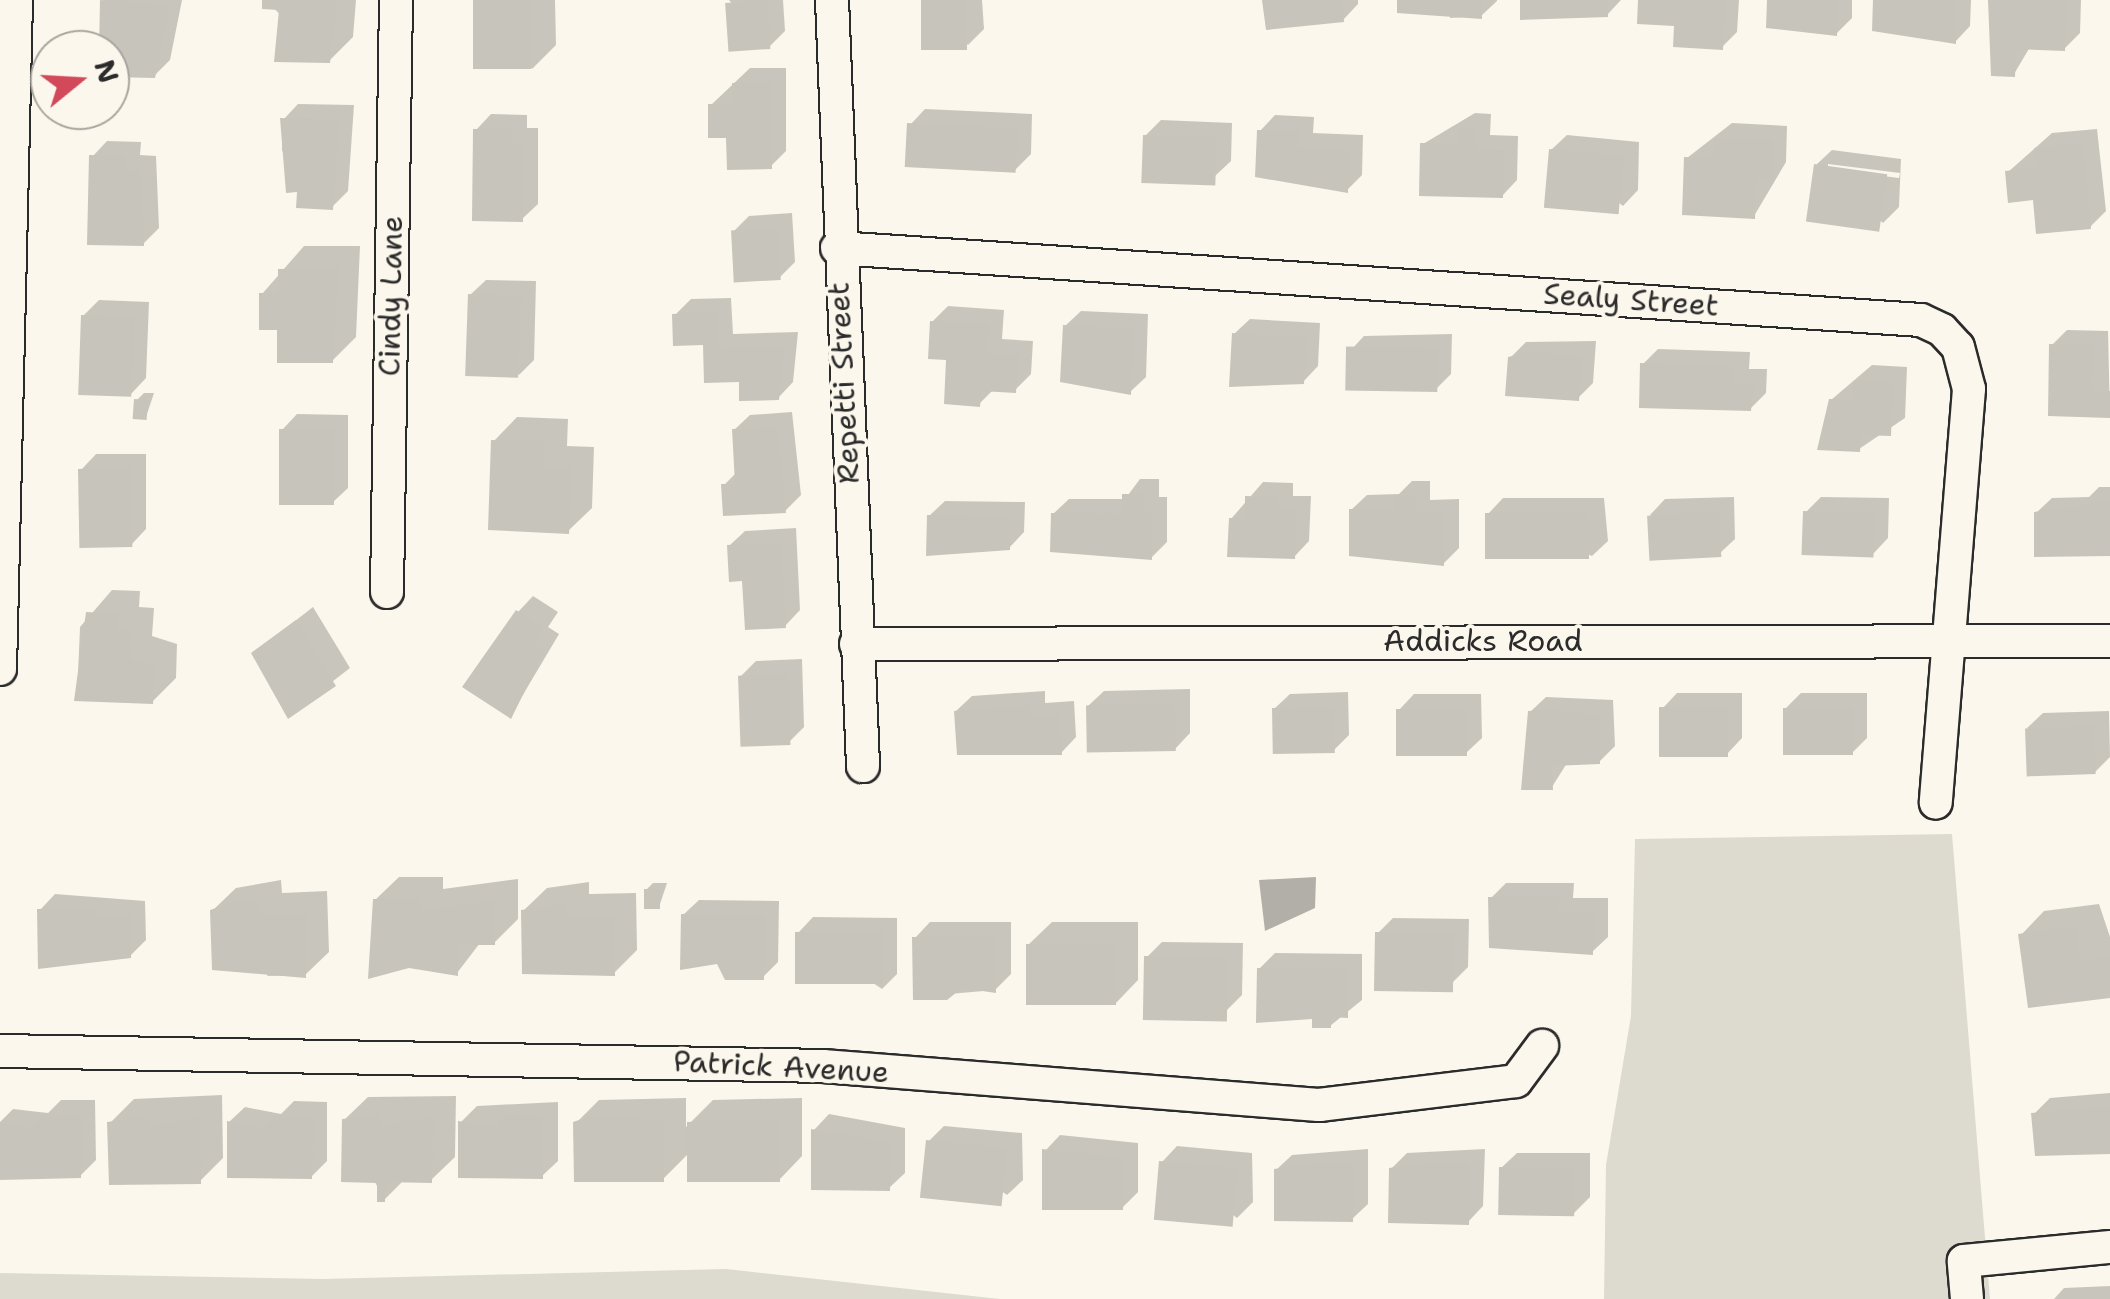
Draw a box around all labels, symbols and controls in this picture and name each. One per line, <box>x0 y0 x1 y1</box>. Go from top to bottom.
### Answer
north arrow <box>30 30 130 130</box>
text: N <box>85 55 128 88</box>
street label: Cindy Lane <box>372 215 410 377</box>
street label: Sealy Street <box>1542 276 1720 324</box>
street label: Repetti Street <box>821 281 867 485</box>
street label: Addicks Road <box>1383 623 1583 659</box>
street label: Patrick Avenue <box>672 1043 890 1091</box>

